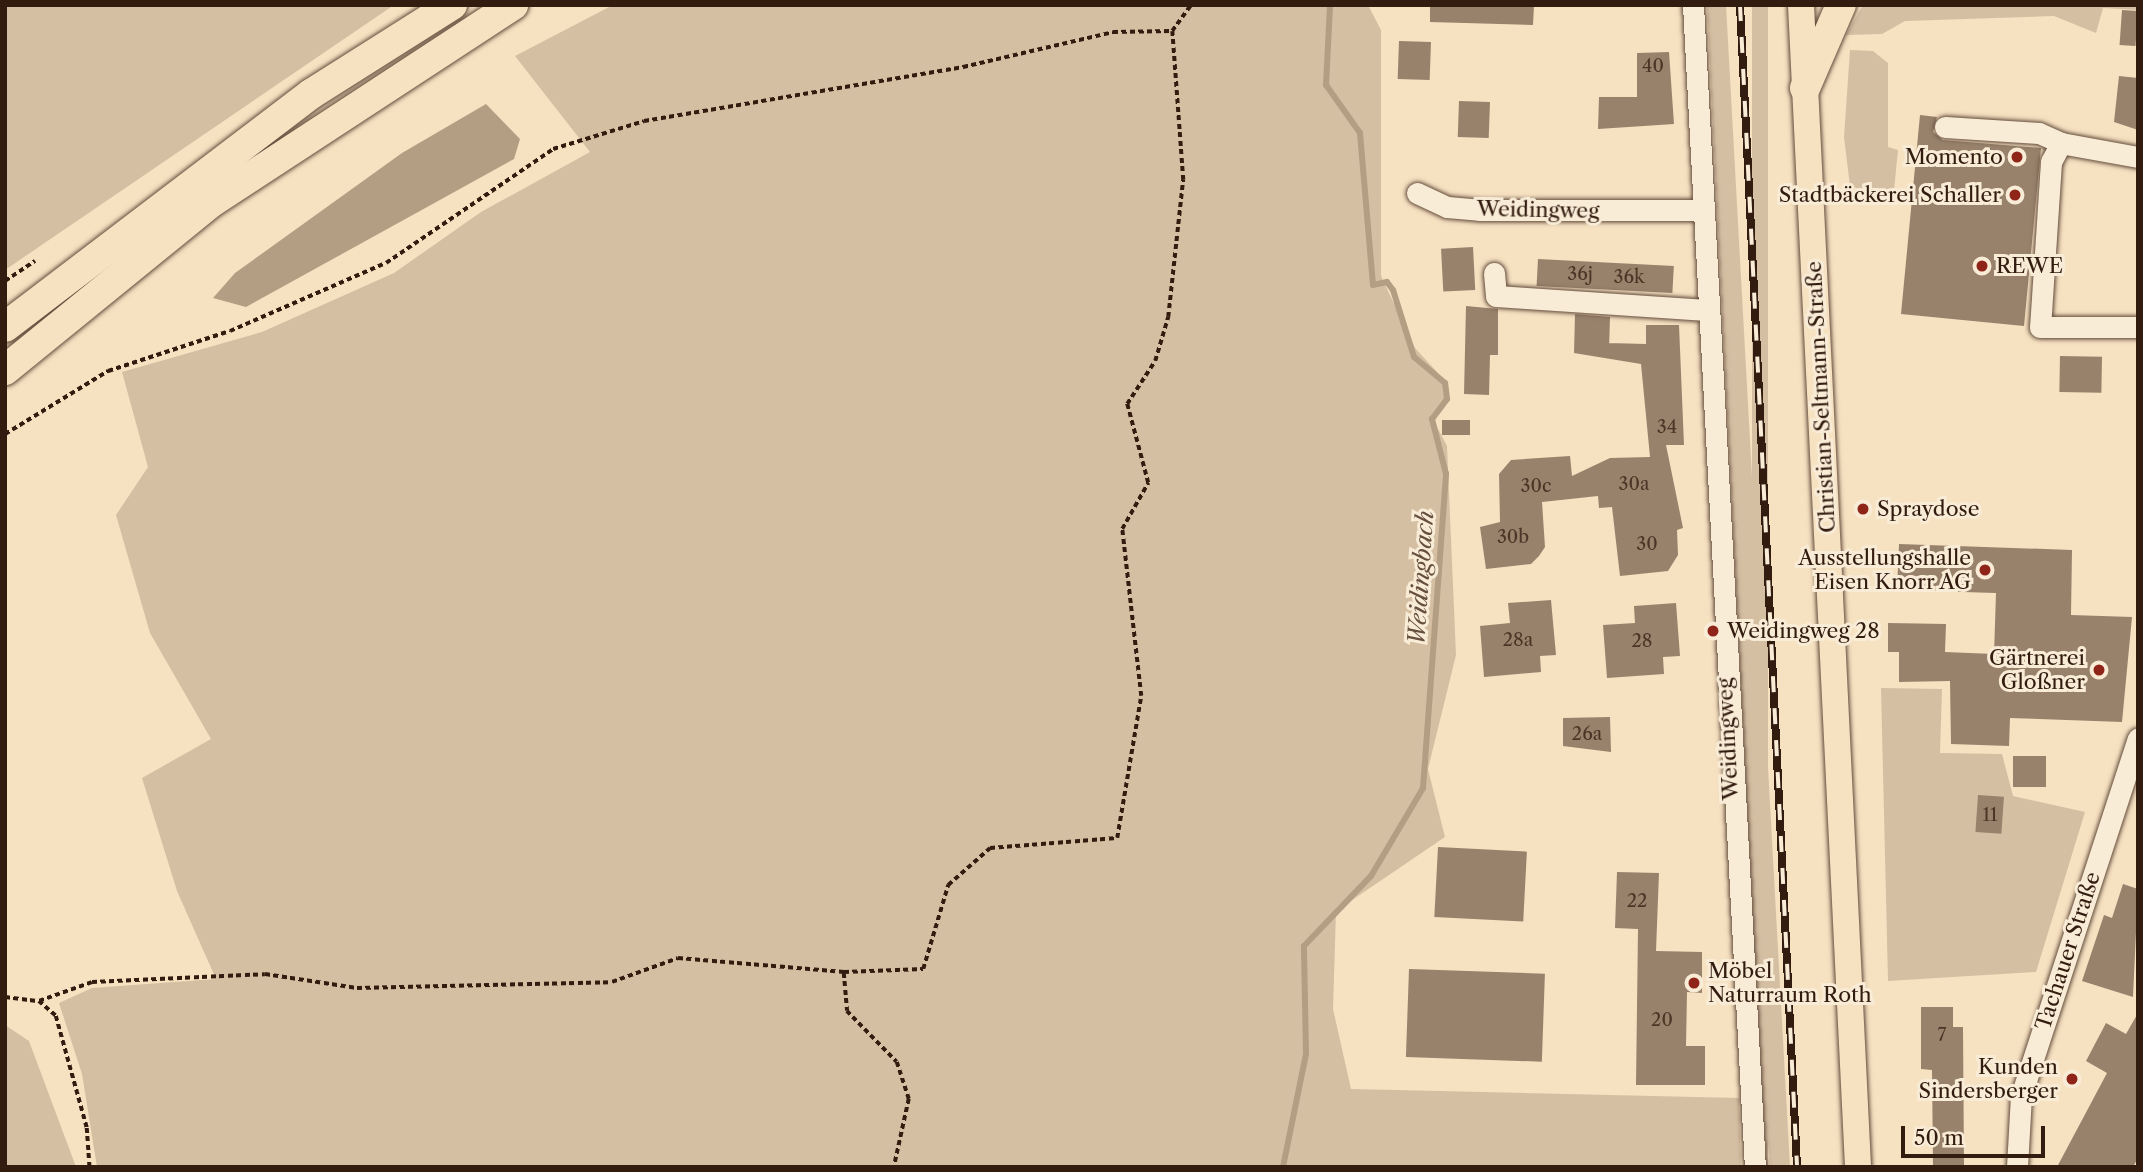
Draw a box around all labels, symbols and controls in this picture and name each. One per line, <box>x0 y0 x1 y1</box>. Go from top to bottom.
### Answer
house number: 40 <box>1642 55 1664 77</box>
place label: Momento <box>1905 144 2003 170</box>
marker: Momento <box>2009 149 2025 165</box>
place label: Stadtbäckerei Schaller <box>1779 182 2001 208</box>
marker: Stadtbäckerei Schaller <box>2007 187 2023 203</box>
street label: Weidingweg <box>1477 196 1599 224</box>
place label: REWE <box>1996 253 2063 279</box>
marker: REWE <box>1974 258 1990 274</box>
street label: Christian-Seltmann-Straße <box>1801 261 1841 533</box>
house number: 36j <box>1567 263 1593 285</box>
house number: 36k <box>1614 266 1644 288</box>
house number: 34 <box>1657 416 1677 438</box>
house number: 30a <box>1619 473 1649 495</box>
house number: 30c <box>1521 475 1551 497</box>
place label: Spraydose <box>1877 496 1979 522</box>
marker: Spraydose <box>1855 501 1871 517</box>
water label: Weidingbach <box>1403 510 1439 646</box>
house number: 30b <box>1497 526 1529 548</box>
house number: 30 <box>1636 533 1658 555</box>
place label: Ausstellungshalle Eisen Knorr AG <box>1798 545 1971 595</box>
marker: Ausstellungshalle Eisen Knorr AG <box>1977 562 1993 578</box>
place label: Weidingweg 28 <box>1727 618 1880 644</box>
marker: Weidingweg 28 <box>1705 623 1721 639</box>
house number: 28a <box>1503 629 1533 651</box>
house number: 28 <box>1631 630 1653 652</box>
place label: Gärtnerei Gloßner <box>1989 645 2085 695</box>
marker: Gärtnerei Gloßner <box>2091 662 2107 678</box>
street label: Weidingweg <box>1712 677 1744 801</box>
house number: 26a <box>1572 723 1602 745</box>
house number: 11 <box>1982 804 1998 826</box>
street label: Tachauer Straße <box>2030 868 2106 1034</box>
house number: 22 <box>1627 890 1647 912</box>
place label: Möbel Naturraum Roth <box>1708 958 1872 1008</box>
marker: Möbel Naturraum Roth <box>1686 975 1702 991</box>
house number: 20 <box>1651 1009 1673 1031</box>
house number: 7 <box>1938 1024 1946 1046</box>
place label: Kunden Sindersberger <box>1919 1054 2058 1104</box>
marker: Kunden Sindersberger <box>2064 1071 2080 1087</box>
scale bar <box>1905 1112 2048 1156</box>
text: 50 m <box>1914 1125 1964 1150</box>

